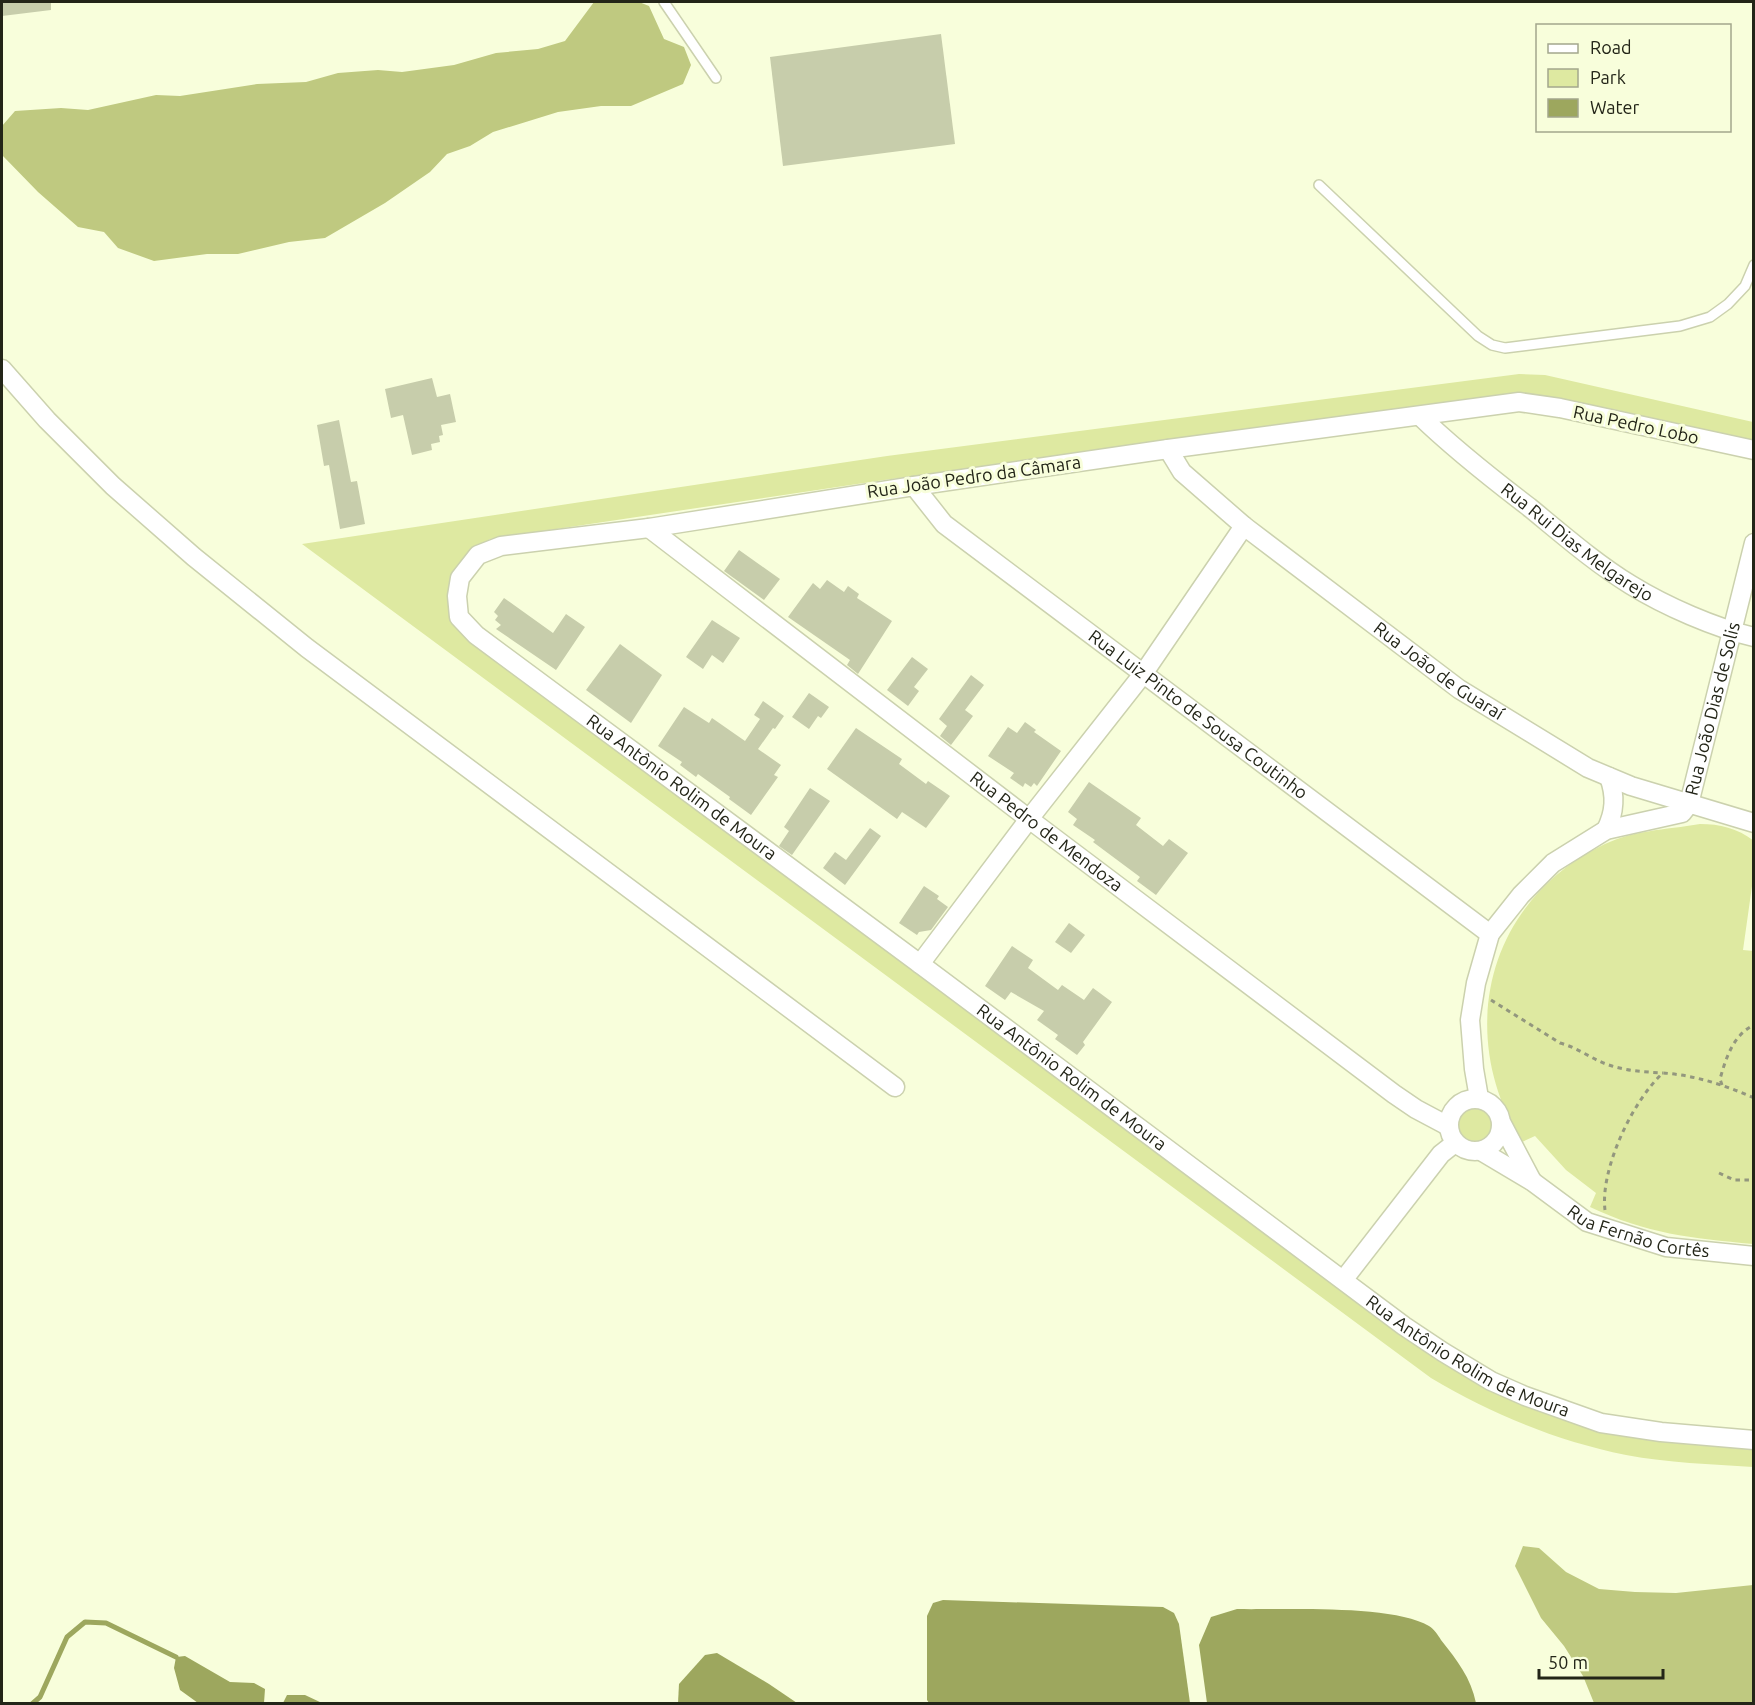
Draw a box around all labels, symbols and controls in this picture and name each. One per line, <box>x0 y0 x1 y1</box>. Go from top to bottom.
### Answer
legend <box>1536 24 1731 132</box>
text: Road <box>1590 37 1632 57</box>
text: Park <box>1590 67 1626 87</box>
text: Water <box>1590 97 1640 117</box>
street label: Rua Pedro Lobo <box>1572 401 1701 447</box>
street label: Rua João Pedro da Câmara <box>866 451 1082 501</box>
street label: Rua Rui Dias Melgarejo <box>1498 478 1657 605</box>
street label: Rua João de Guaraí <box>1370 617 1508 723</box>
street label: Rua João Dias de Solis <box>1681 620 1743 797</box>
street label: Rua Luiz Pinto de Sousa Coutinho <box>1085 625 1312 803</box>
street label: Rua Antônio Rolim de Moura <box>583 710 781 863</box>
street label: Rua Pedro de Mendoza <box>967 767 1127 895</box>
street label: Rua Antônio Rolim de Moura <box>974 999 1171 1154</box>
street label: Rua Fernão Cortês <box>1564 1200 1711 1260</box>
street label: Rua Antônio Rolim de Moura <box>1363 1290 1572 1420</box>
scale bar <box>1539 1642 1664 1680</box>
text: 50 m <box>1548 1652 1588 1672</box>

